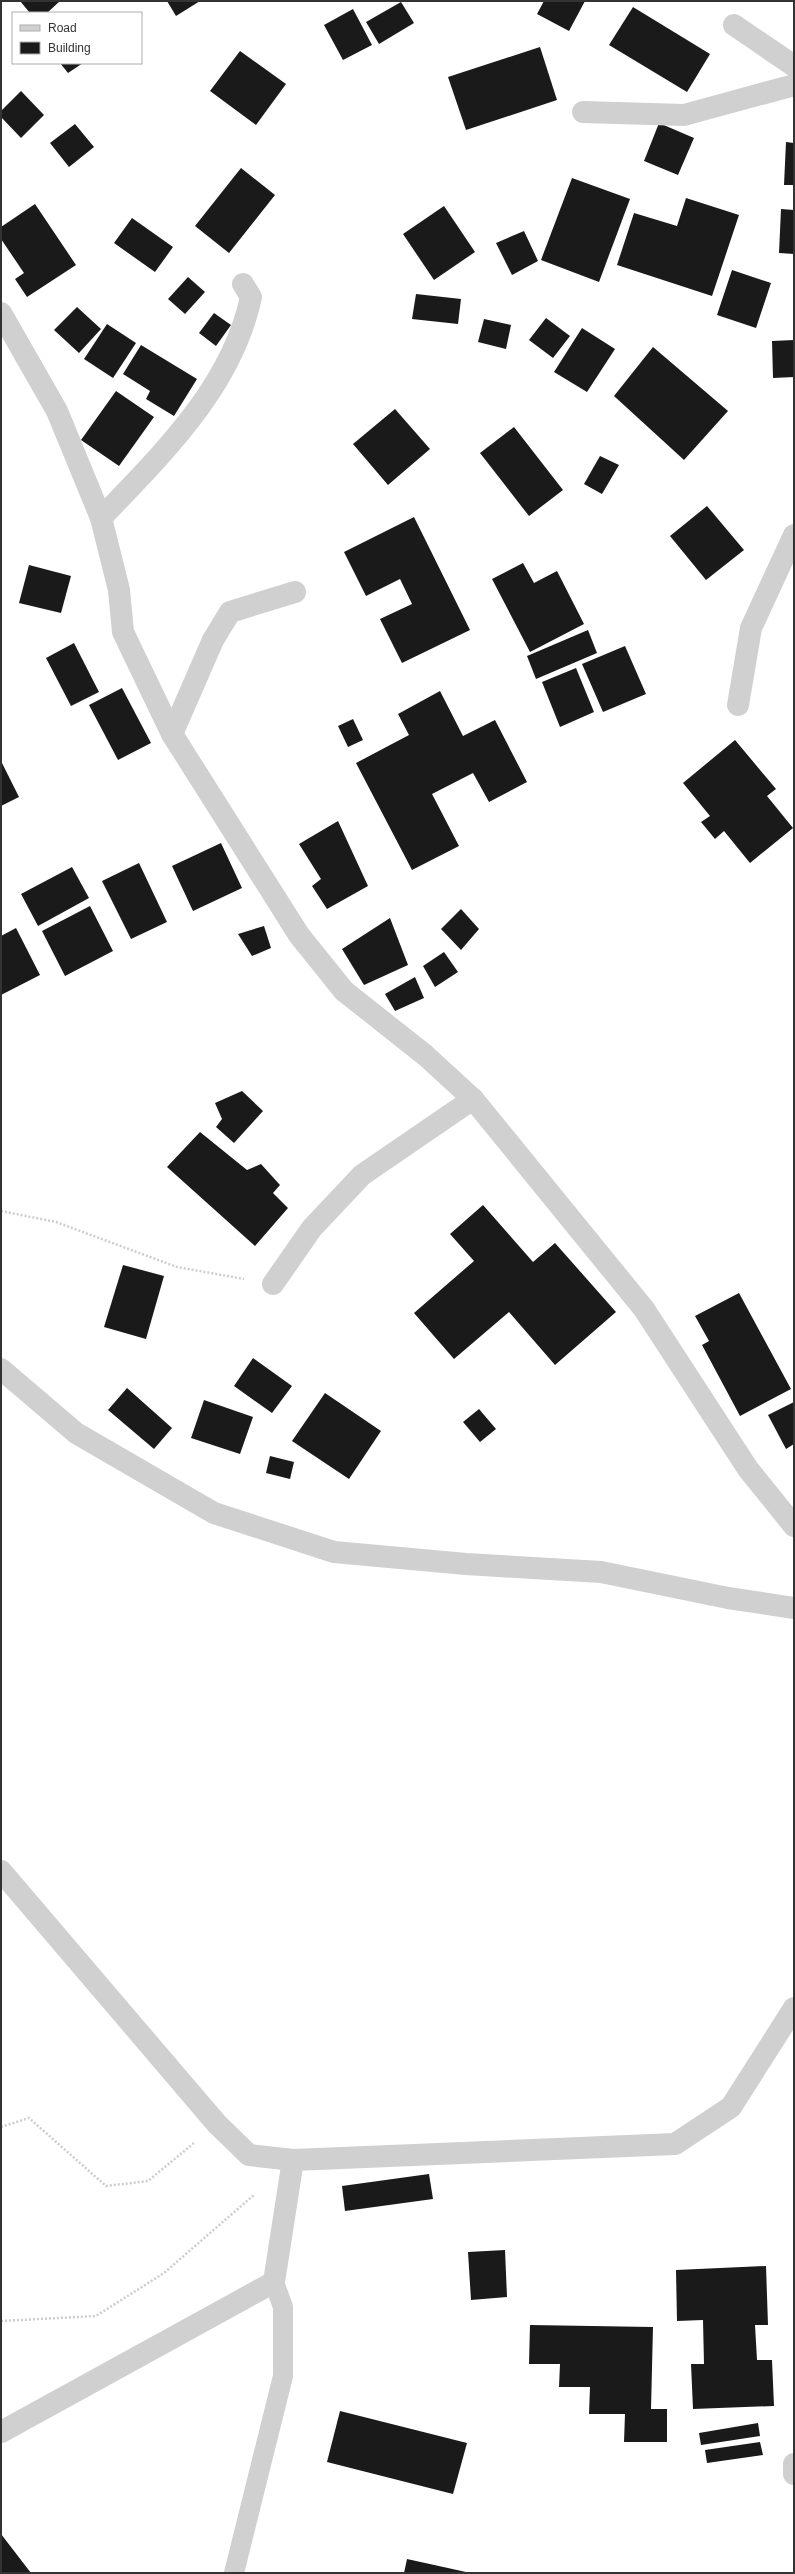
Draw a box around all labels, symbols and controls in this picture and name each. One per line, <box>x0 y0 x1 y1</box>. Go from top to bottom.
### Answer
legend <box>12 12 142 64</box>
text: Road <box>48 21 77 35</box>
text: Building <box>48 41 91 55</box>

